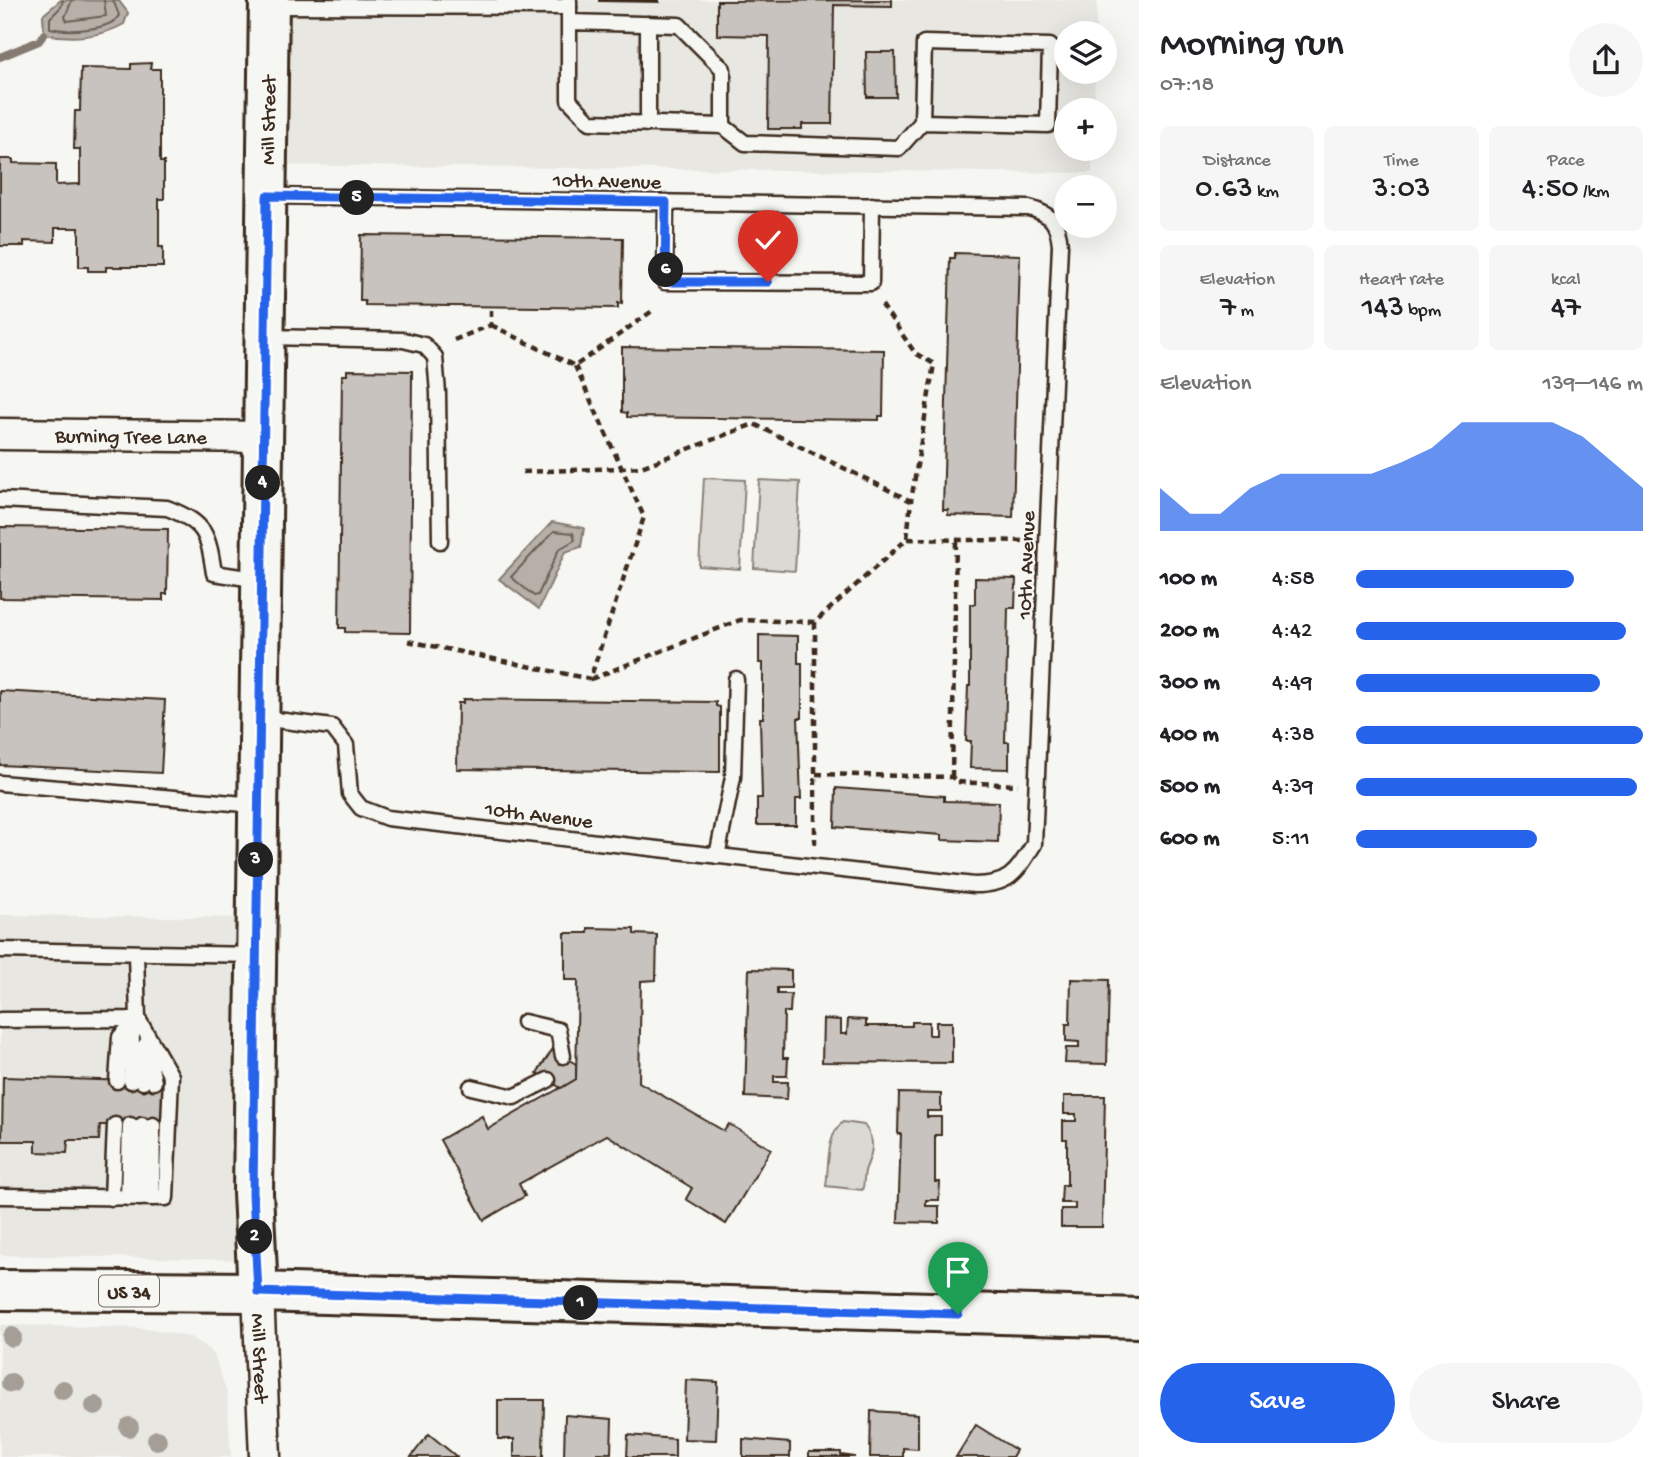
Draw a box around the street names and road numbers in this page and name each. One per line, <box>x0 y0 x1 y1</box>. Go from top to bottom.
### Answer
street label: Mill Street <box>258 73 284 165</box>
street label: 10th Avenue <box>552 170 662 197</box>
street label: Burning Tree Lane <box>54 426 208 452</box>
street label: 10th Avenue <box>1014 509 1043 621</box>
street label: 10th Avenue <box>482 798 595 837</box>
road number: US 34 <box>99 1275 159 1306</box>
street label: Mill Street <box>243 1313 272 1406</box>

